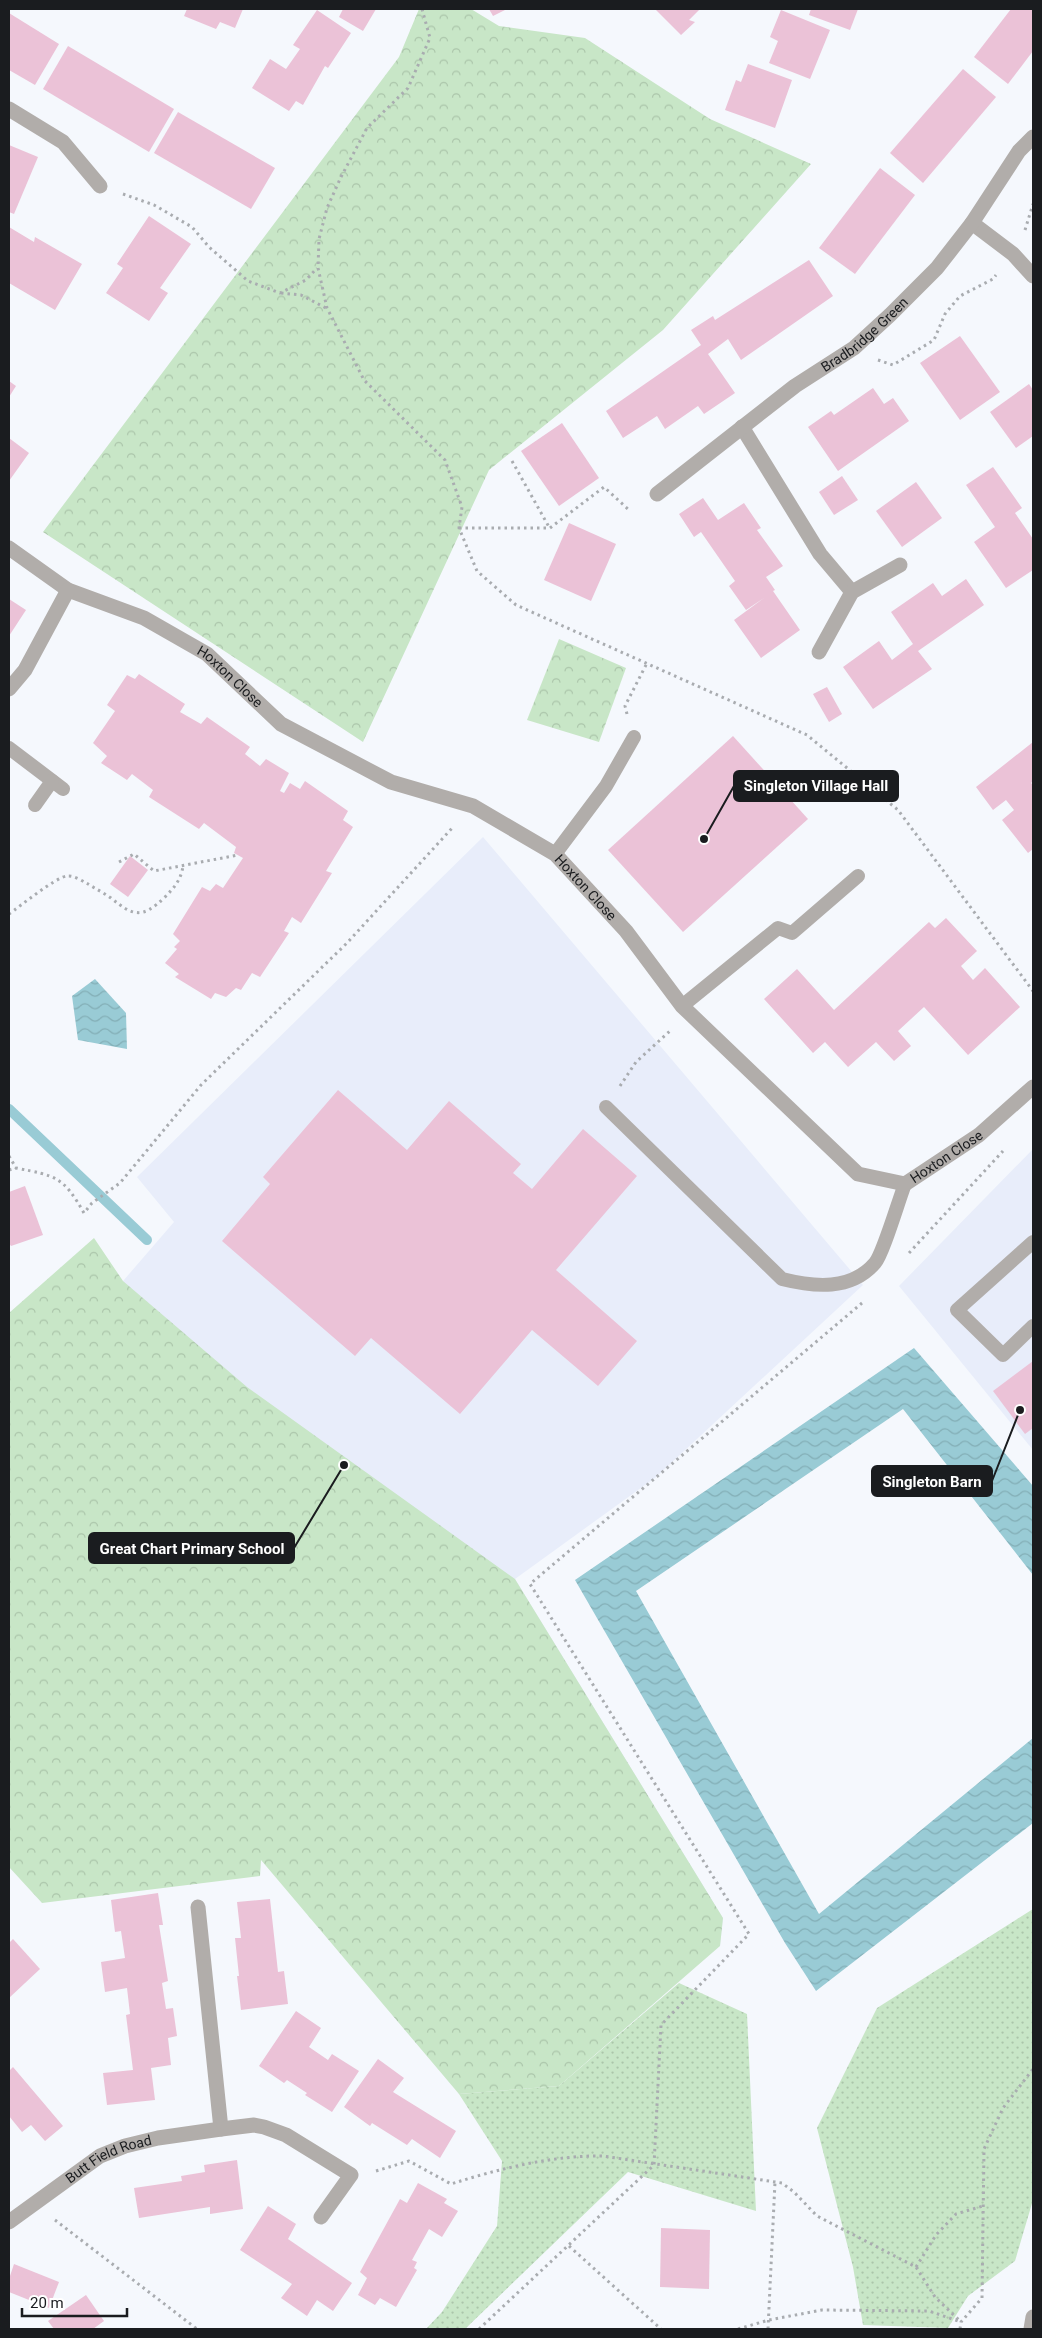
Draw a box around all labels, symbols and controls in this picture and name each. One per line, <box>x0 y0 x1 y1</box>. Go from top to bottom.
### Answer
street label: Bradbridge Green <box>818 294 911 375</box>
street label: Hoxton Close <box>195 642 266 711</box>
callout: Singleton Village Hall <box>734 771 898 801</box>
text: Singleton Village Hall <box>744 777 888 795</box>
street label: Hoxton Close <box>552 851 620 924</box>
street label: Hoxton Close <box>907 1127 986 1186</box>
callout: Singleton Barn <box>872 1466 992 1496</box>
text: Singleton Barn <box>882 1473 982 1491</box>
callout: Great Chart Primary School <box>89 1533 294 1563</box>
text: Great Chart Primary School <box>100 1540 284 1558</box>
street label: Butt Field Road <box>62 2132 153 2186</box>
scale bar <box>22 2286 128 2318</box>
text: 20 m <box>30 2294 64 2312</box>

